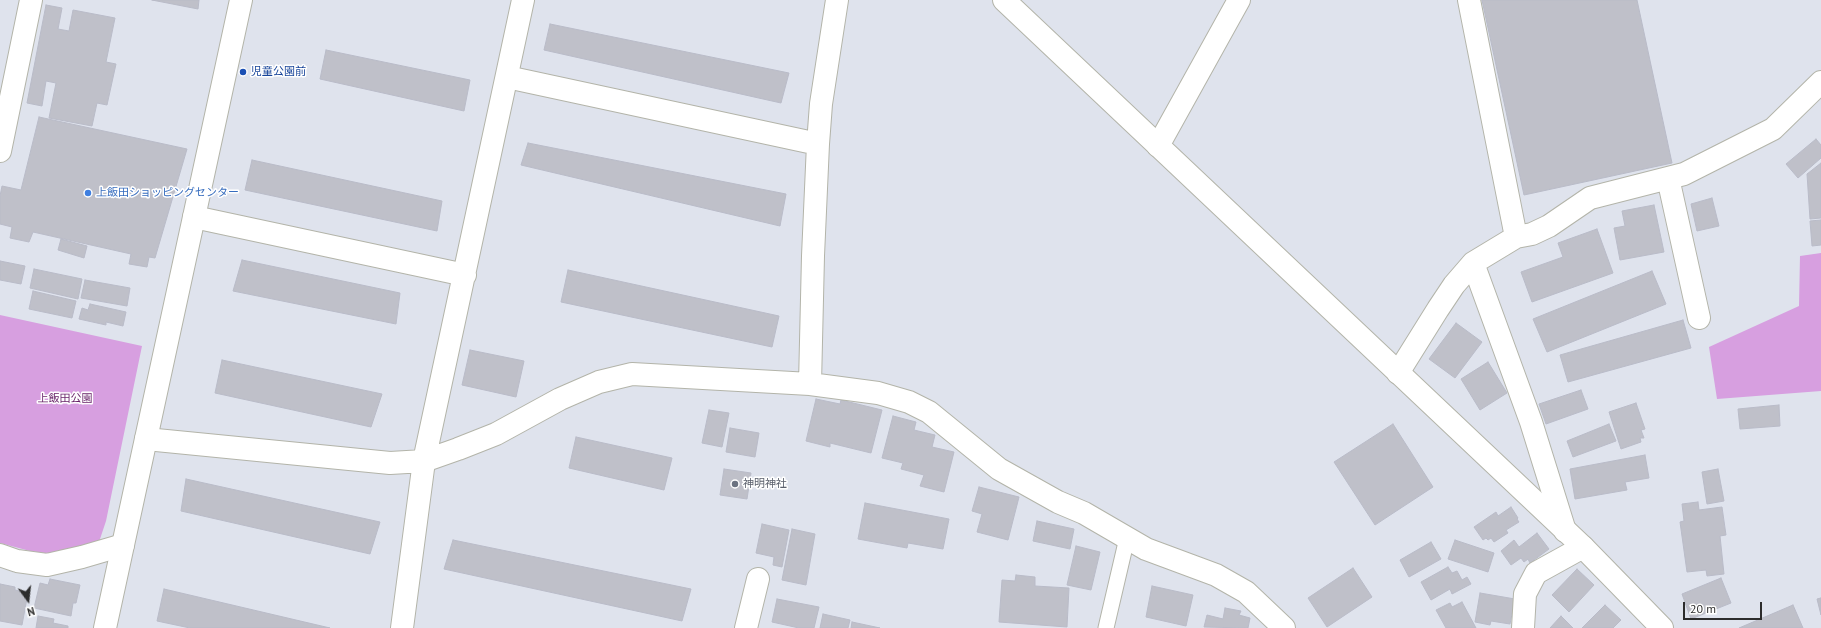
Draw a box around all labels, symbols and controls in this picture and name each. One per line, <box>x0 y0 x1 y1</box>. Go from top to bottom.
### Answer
place label: 児童公園前 <box>251 65 306 79</box>
marker: 児童公園前 <box>238 67 248 77</box>
place label: 上飯田ショッピングセンター <box>96 186 239 200</box>
marker: 上飯田ショッピングセンター <box>83 188 93 198</box>
park label: 上飯田公園 <box>38 392 92 406</box>
place label: 神明神社 <box>743 477 787 491</box>
marker: 神明神社 <box>730 479 740 489</box>
north arrow <box>8 580 48 620</box>
scale bar <box>1685 594 1764 620</box>
text: 20 m <box>1690 601 1716 616</box>
text: N <box>26 604 36 619</box>

